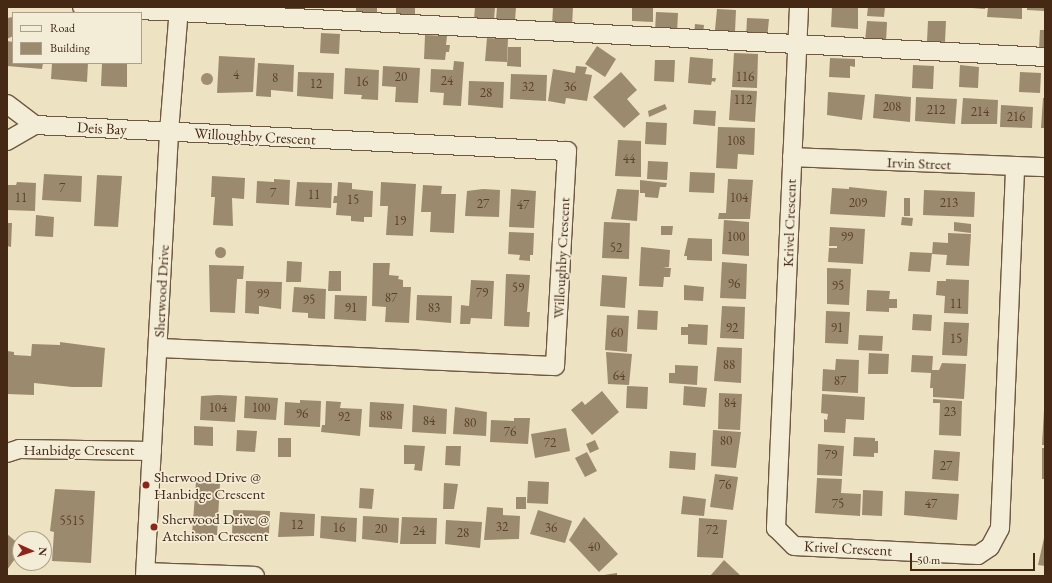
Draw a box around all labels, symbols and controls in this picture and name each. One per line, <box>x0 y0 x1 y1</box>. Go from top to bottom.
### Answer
legend <box>12 12 142 64</box>
text: Road <box>50 20 75 36</box>
text: Building <box>50 40 90 56</box>
house number: 4 <box>233 67 239 83</box>
house number: 20 <box>395 69 407 85</box>
house number: 116 <box>736 69 754 85</box>
house number: 8 <box>272 70 278 86</box>
house number: 24 <box>441 73 453 89</box>
house number: 16 <box>356 74 368 90</box>
house number: 12 <box>310 76 322 92</box>
house number: 32 <box>522 79 534 95</box>
house number: 36 <box>564 79 576 95</box>
house number: 28 <box>480 85 492 101</box>
house number: 112 <box>734 92 752 108</box>
house number: 208 <box>883 99 901 115</box>
house number: 212 <box>927 102 945 118</box>
house number: 214 <box>971 104 989 120</box>
house number: 216 <box>1007 109 1025 125</box>
street label: Deis Bay <box>77 118 127 138</box>
street label: Willoughby Crescent <box>194 124 316 148</box>
house number: 108 <box>727 133 745 149</box>
house number: 44 <box>623 151 635 167</box>
street label: Irvin Street <box>887 153 951 173</box>
street label: Krivel Crescent <box>778 179 800 267</box>
house number: 7 <box>59 180 65 196</box>
house number: 7 <box>270 185 276 201</box>
house number: 11 <box>308 187 320 203</box>
house number: 11 <box>15 190 27 206</box>
house number: 104 <box>730 190 748 206</box>
house number: 15 <box>347 192 359 208</box>
house number: 209 <box>849 195 867 211</box>
house number: 213 <box>940 195 958 211</box>
house number: 27 <box>477 196 489 212</box>
house number: 47 <box>517 197 529 213</box>
street label: Willoughby Crescent <box>549 197 573 319</box>
house number: 19 <box>394 213 406 229</box>
house number: 100 <box>727 229 745 245</box>
house number: 99 <box>841 229 853 245</box>
house number: 52 <box>610 240 622 256</box>
street label: Sherwood Drive <box>150 244 172 338</box>
house number: 96 <box>728 276 740 292</box>
house number: 95 <box>832 278 844 294</box>
house number: 59 <box>512 280 524 296</box>
house number: 79 <box>476 285 488 301</box>
house number: 99 <box>257 286 269 302</box>
house number: 87 <box>385 290 397 306</box>
house number: 95 <box>303 292 315 308</box>
house number: 11 <box>950 296 962 312</box>
house number: 91 <box>345 300 357 316</box>
house number: 83 <box>428 300 440 316</box>
house number: 92 <box>726 320 738 336</box>
house number: 91 <box>831 320 843 336</box>
house number: 60 <box>611 325 623 341</box>
house number: 15 <box>950 331 962 347</box>
house number: 88 <box>723 357 735 373</box>
house number: 64 <box>613 368 625 384</box>
house number: 87 <box>834 373 846 389</box>
house number: 84 <box>724 395 736 411</box>
house number: 104 <box>209 400 227 416</box>
house number: 100 <box>252 400 270 416</box>
house number: 23 <box>944 404 956 420</box>
house number: 96 <box>296 406 308 422</box>
house number: 88 <box>380 408 392 424</box>
house number: 92 <box>338 409 350 425</box>
house number: 84 <box>423 413 435 429</box>
house number: 80 <box>464 415 476 431</box>
house number: 76 <box>504 424 516 440</box>
house number: 80 <box>720 433 732 449</box>
house number: 72 <box>544 435 556 451</box>
street label: Hanbidge Crescent <box>23 441 135 459</box>
house number: 79 <box>825 447 837 463</box>
house number: 27 <box>940 458 952 474</box>
place label: Sherwood Drive @ Hanbidge Crescent <box>154 467 265 502</box>
house number: 76 <box>719 477 731 493</box>
marker: Sherwood Drive @ Hanbidge Crescent <box>141 480 151 490</box>
house number: 75 <box>832 496 844 512</box>
house number: 47 <box>925 496 937 512</box>
place label: Sherwood Drive @ Atchison Crescent <box>162 509 269 544</box>
house number: 5515 <box>60 513 84 529</box>
house number: 12 <box>291 517 303 533</box>
house number: 32 <box>496 519 508 535</box>
house number: 16 <box>333 520 345 536</box>
house number: 36 <box>545 520 557 536</box>
house number: 20 <box>375 521 387 537</box>
marker: Sherwood Drive @ Atchison Crescent <box>149 522 159 532</box>
house number: 72 <box>706 522 718 538</box>
house number: 24 <box>413 523 425 539</box>
house number: 28 <box>457 525 469 541</box>
north arrow <box>12 531 52 571</box>
street label: Krivel Crescent <box>803 537 893 559</box>
house number: 40 <box>588 539 600 555</box>
scale bar <box>912 545 1037 571</box>
text: N <box>36 547 50 556</box>
text: 50 m <box>917 552 940 568</box>

